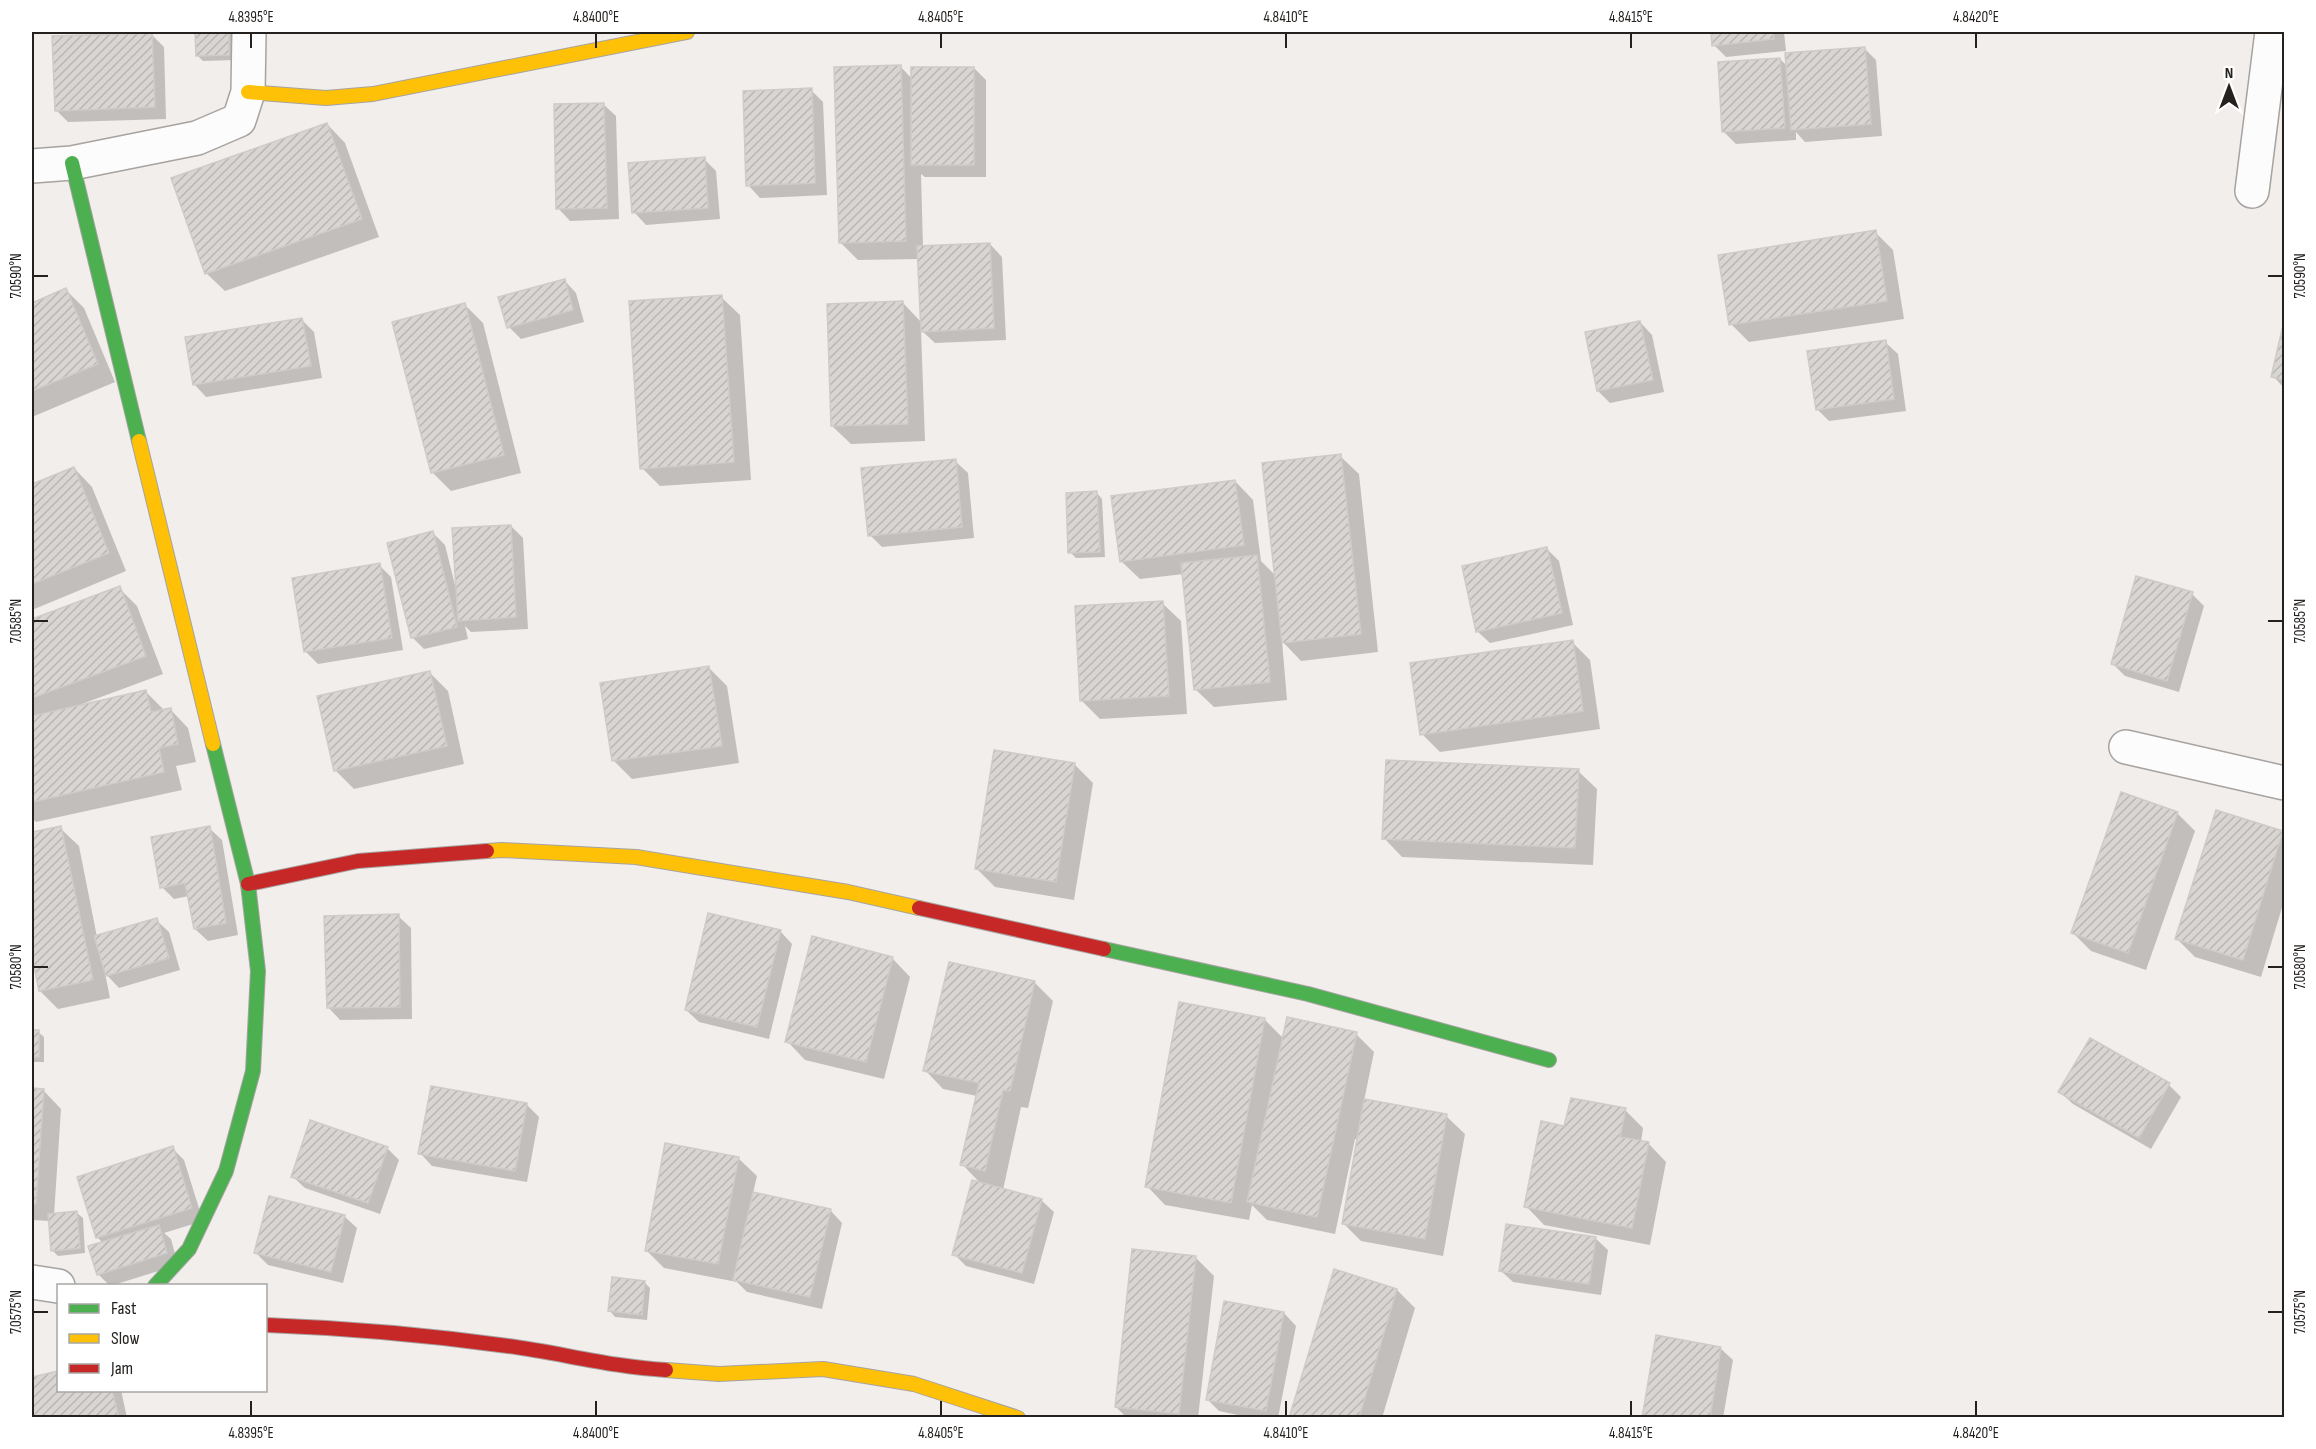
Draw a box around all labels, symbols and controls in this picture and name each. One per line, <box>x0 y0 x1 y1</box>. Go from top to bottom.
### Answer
text: 4.8395°E <box>228 8 274 27</box>
text: 4.8400°E <box>573 8 619 27</box>
text: 4.8405°E <box>918 8 964 27</box>
text: 4.8410°E <box>1264 8 1308 27</box>
text: 4.8415°E <box>1609 8 1653 27</box>
text: 4.8420°E <box>1953 8 1999 27</box>
north arrow <box>2199 57 2259 117</box>
text: N <box>2225 64 2233 83</box>
text: 7.0590°N <box>7 253 26 299</box>
text: 7.0590°N <box>2291 253 2310 299</box>
text: 7.0585°N <box>7 599 26 643</box>
text: 7.0585°N <box>2291 599 2310 643</box>
text: 7.0580°N <box>7 944 26 990</box>
text: 7.0580°N <box>2291 944 2310 990</box>
legend <box>57 1284 267 1392</box>
text: 7.0575°N <box>7 1290 26 1334</box>
text: 7.0575°N <box>2291 1290 2310 1334</box>
text: Fast <box>111 1298 137 1319</box>
text: Slow <box>111 1328 140 1349</box>
text: Jam <box>110 1358 133 1379</box>
text: 4.8395°E <box>228 1424 274 1443</box>
text: 4.8400°E <box>573 1424 619 1443</box>
text: 4.8405°E <box>918 1424 964 1443</box>
text: 4.8410°E <box>1264 1424 1308 1443</box>
text: 4.8415°E <box>1609 1424 1653 1443</box>
text: 4.8420°E <box>1953 1424 1999 1443</box>

